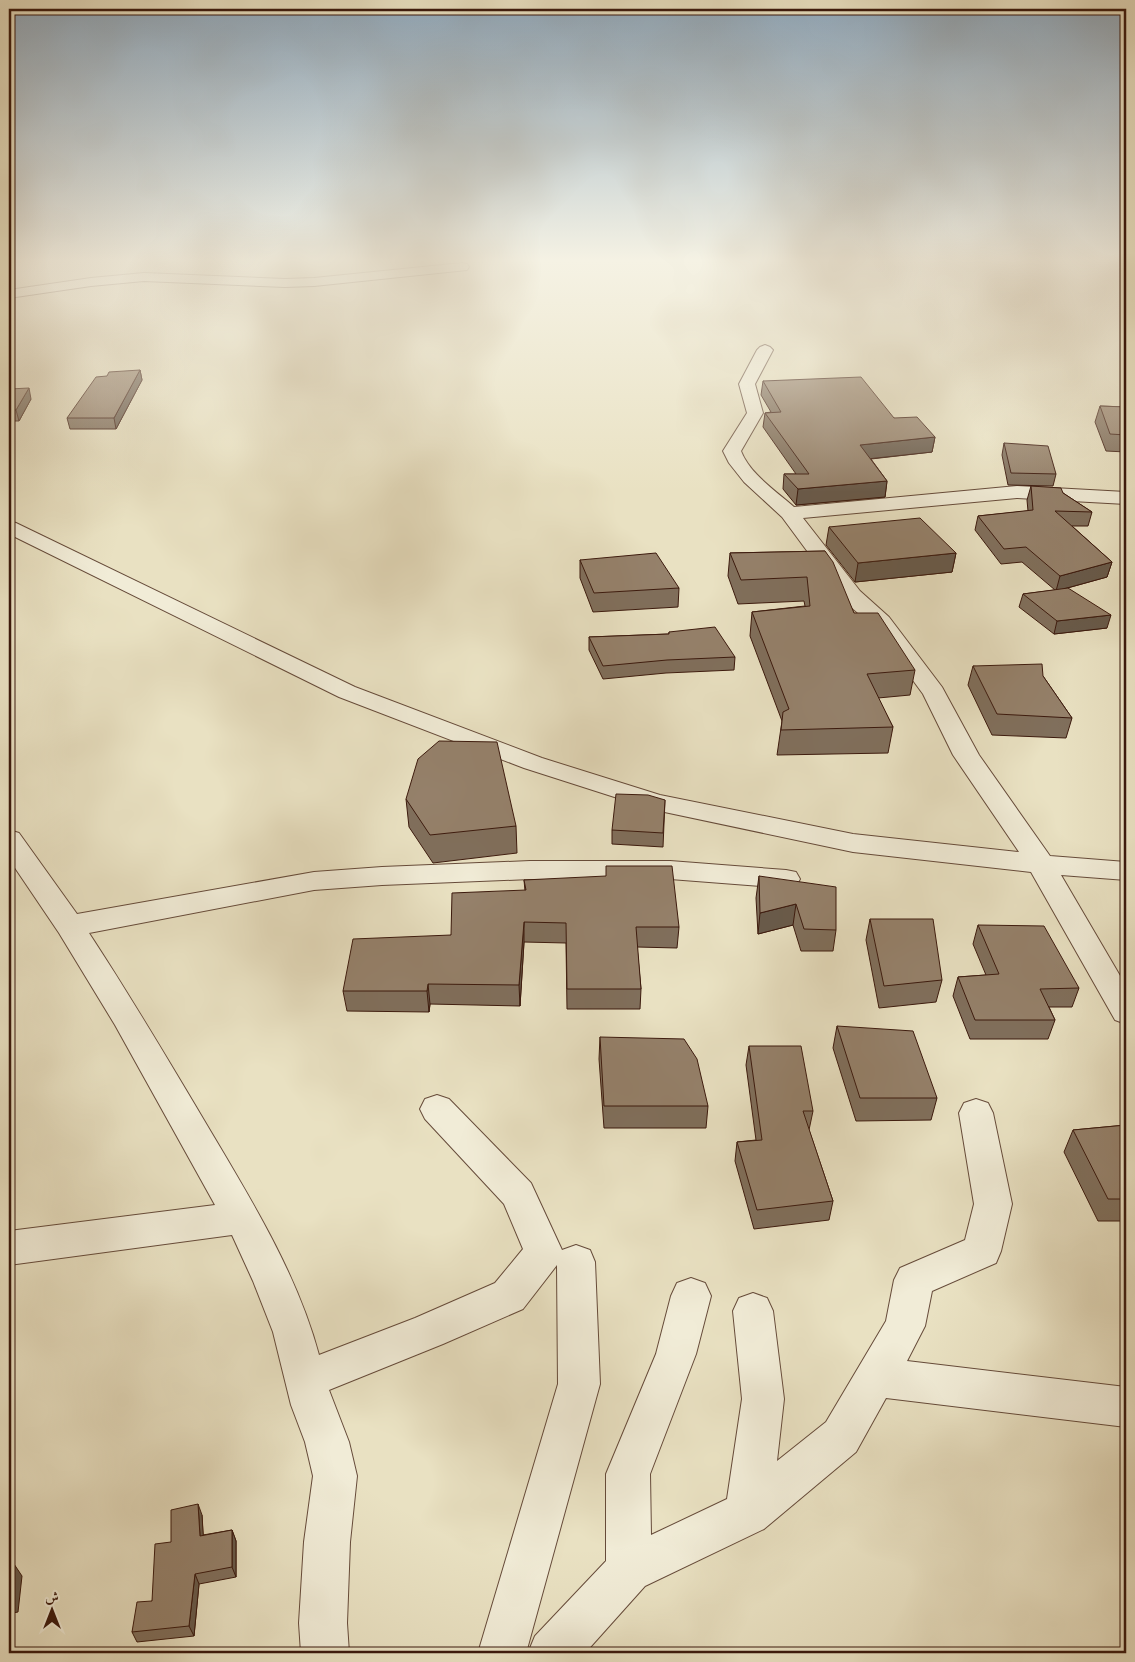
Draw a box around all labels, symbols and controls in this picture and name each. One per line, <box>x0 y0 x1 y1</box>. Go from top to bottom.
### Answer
north arrow <box>28 1584 78 1634</box>
text: ش <box>45 1589 59 1606</box>

